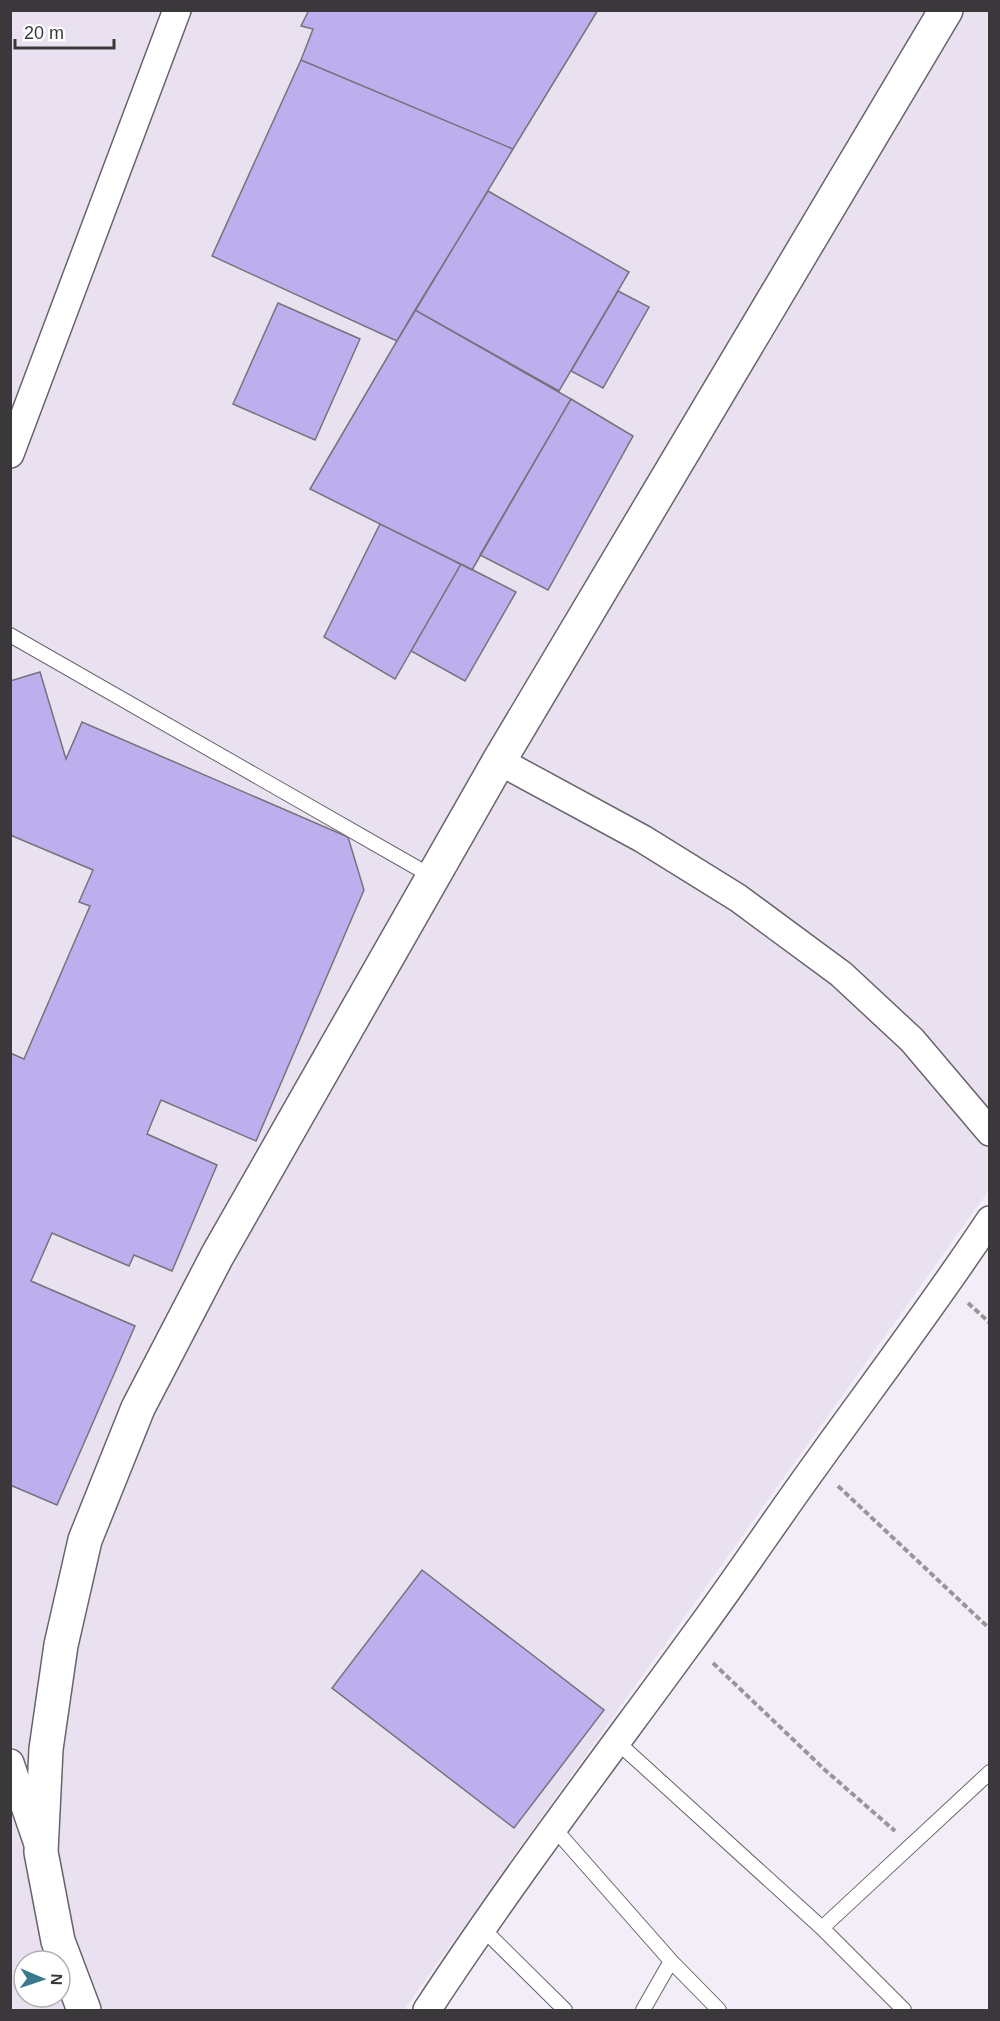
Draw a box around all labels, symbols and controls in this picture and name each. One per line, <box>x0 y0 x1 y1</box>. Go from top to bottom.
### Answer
scale bar <box>15 12 114 50</box>
text: 20 m <box>24 23 64 43</box>
north arrow <box>12 1949 72 2009</box>
text: N <box>48 1973 65 1986</box>

